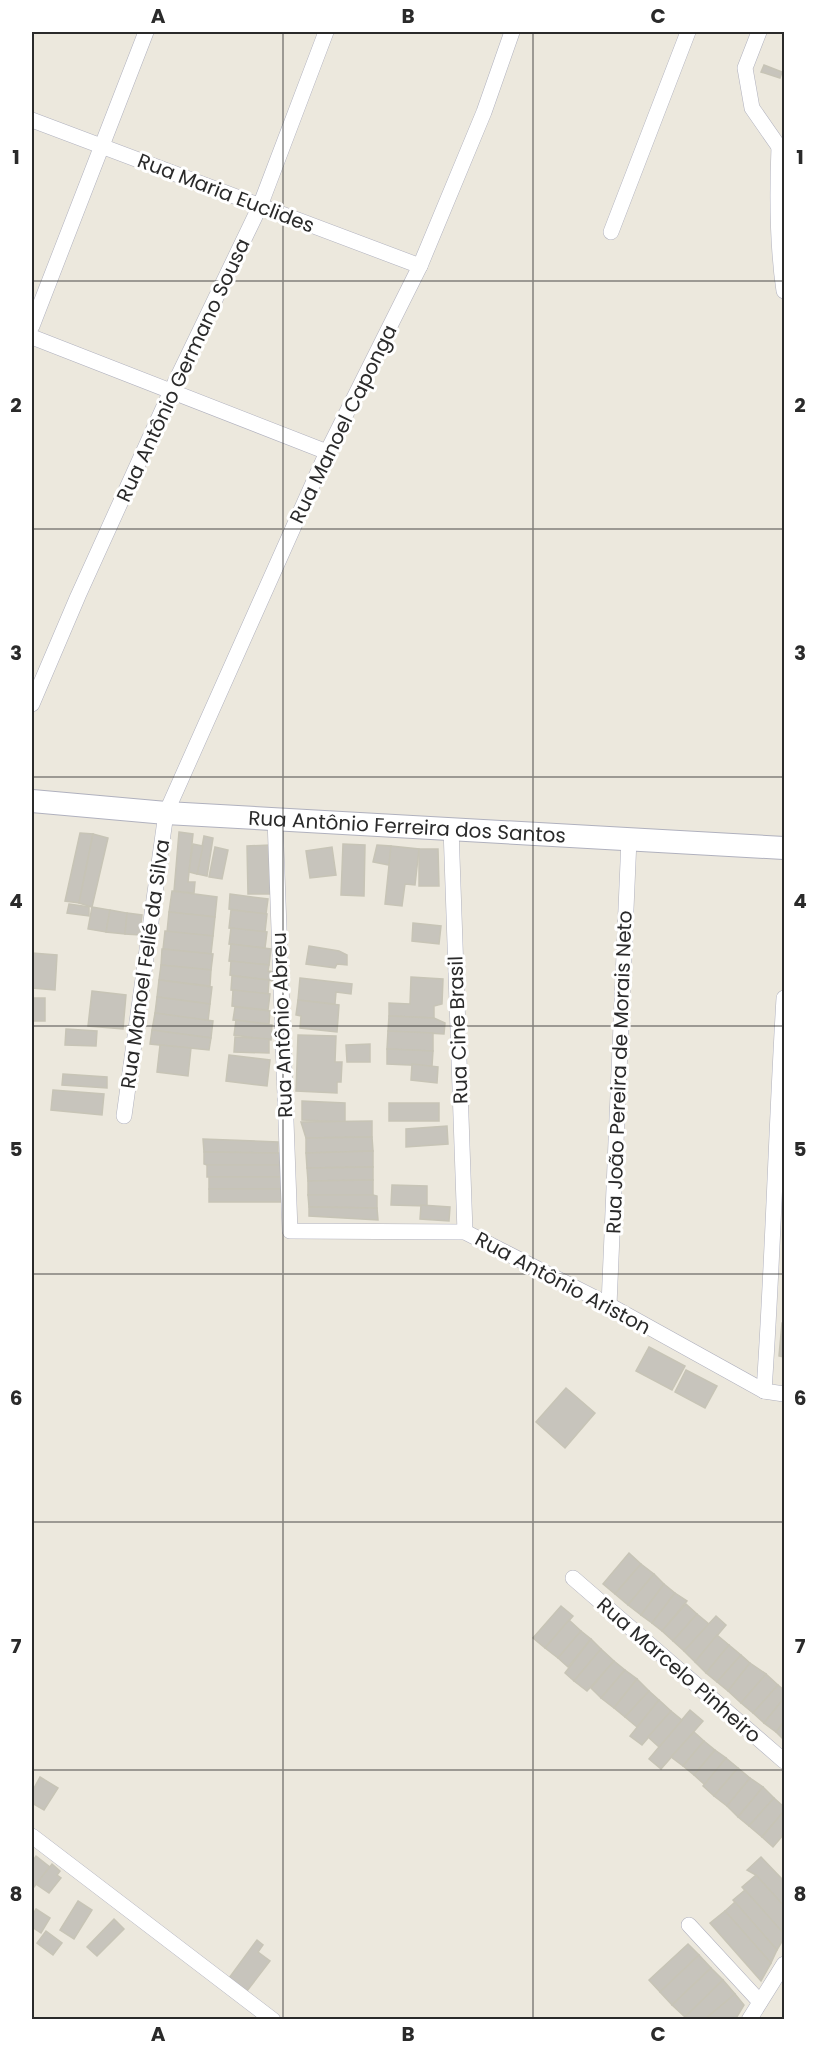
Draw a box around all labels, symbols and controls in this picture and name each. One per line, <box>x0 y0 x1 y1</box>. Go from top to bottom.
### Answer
text: A <box>151 2 166 30</box>
text: B <box>401 2 415 30</box>
text: C <box>650 2 666 30</box>
text: 1 <box>12 143 20 171</box>
text: 1 <box>796 143 804 171</box>
street label: Rua Maria Euclides <box>134 146 318 240</box>
street label: Rua Antônio Germano Sousa <box>109 234 257 506</box>
street label: Rua Manoel Caponga <box>283 320 403 528</box>
text: 2 <box>10 391 22 419</box>
text: 2 <box>794 391 806 419</box>
text: 3 <box>10 639 22 667</box>
text: 3 <box>794 639 806 667</box>
street label: Rua Antônio Ferreira dos Santos <box>248 804 567 850</box>
street label: Rua Manoel Felié da Silva <box>114 837 176 1091</box>
text: 4 <box>9 887 23 915</box>
text: 4 <box>793 887 807 915</box>
street label: Rua João Pereira de Morais Neto <box>599 910 639 1234</box>
street label: Rua Antônio Abreu <box>265 932 299 1118</box>
street label: Rua Cine Brasil <box>441 955 475 1105</box>
text: 5 <box>10 1135 23 1163</box>
text: 5 <box>794 1135 807 1163</box>
street label: Rua Antônio Ariston <box>470 1225 656 1341</box>
text: 6 <box>10 1384 22 1412</box>
text: 6 <box>794 1384 806 1412</box>
street label: Rua Marcelo Pinheiro <box>591 1591 767 1749</box>
text: 7 <box>11 1632 22 1660</box>
text: 7 <box>795 1632 806 1660</box>
text: 8 <box>10 1880 22 1908</box>
text: 8 <box>794 1880 806 1908</box>
text: A <box>151 2020 166 2048</box>
text: B <box>401 2020 415 2048</box>
text: C <box>650 2020 666 2048</box>

